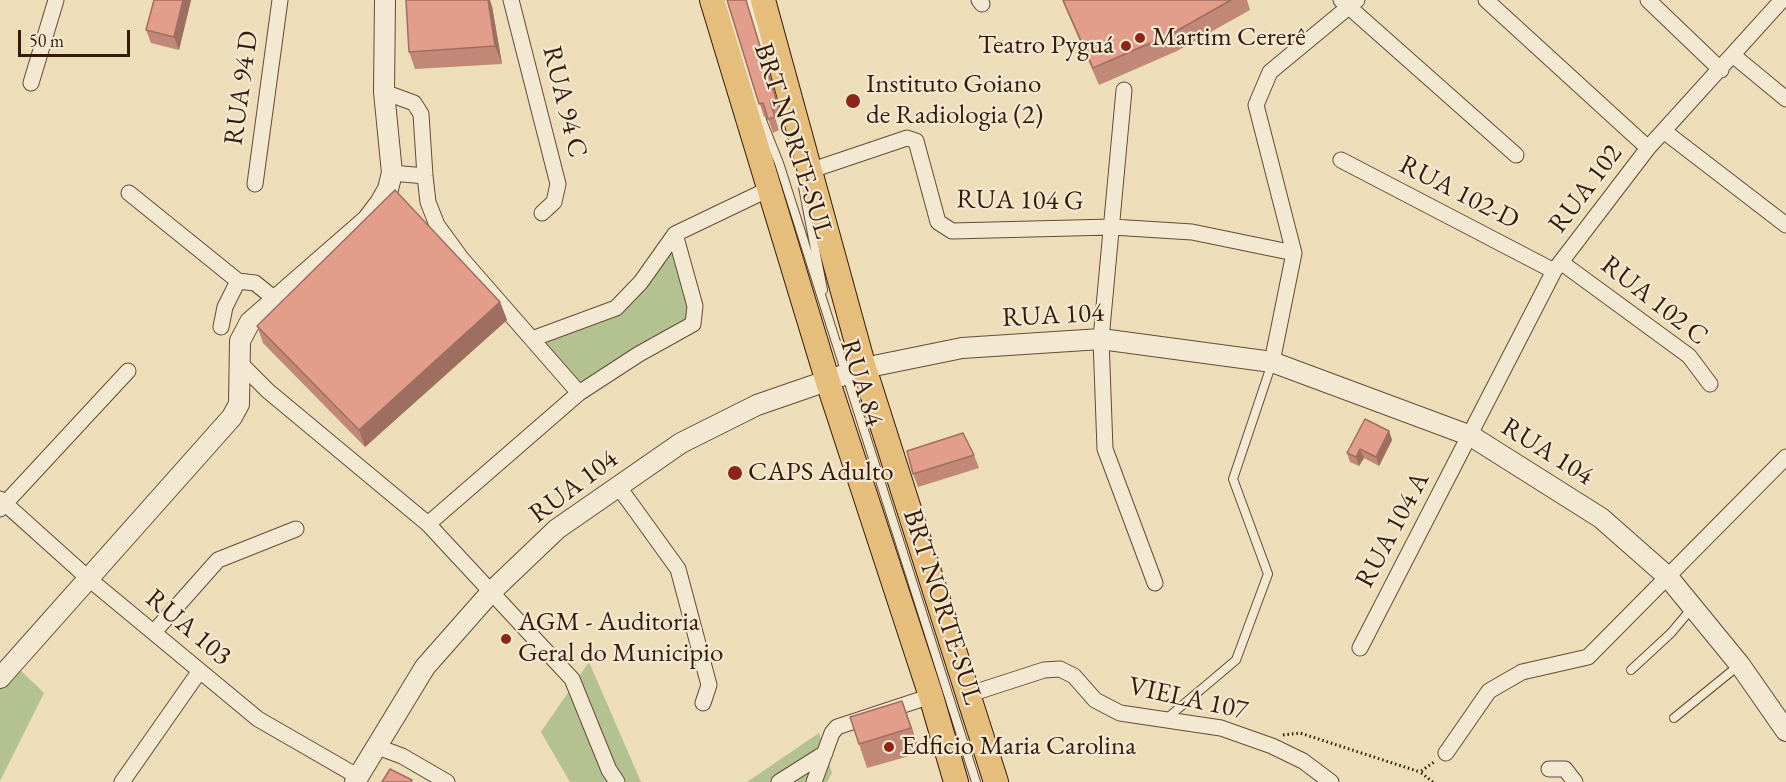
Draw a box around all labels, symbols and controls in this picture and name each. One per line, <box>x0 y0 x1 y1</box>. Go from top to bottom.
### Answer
scale bar <box>21 18 134 56</box>
place label: Martim Cererê <box>1152 22 1306 54</box>
text: 50 m <box>29 29 64 52</box>
street label: RUA 94 D <box>218 29 266 147</box>
place label: Teatro Pyguá <box>978 30 1114 62</box>
marker: Martim Cererê <box>1133 31 1147 45</box>
street label: BRT NORTE-SUL <box>746 39 840 243</box>
marker: Teatro Pyguá <box>1119 39 1133 53</box>
street label: RUA 94 C <box>535 43 593 161</box>
place label: Instituto Goiano de Radiologia (2) <box>866 69 1043 132</box>
marker: Instituto Goiano de Radiologia (2) <box>844 92 862 110</box>
street label: RUA 102 <box>1542 138 1630 240</box>
street label: RUA 102-D <box>1394 149 1524 237</box>
street label: RUA 104 G <box>956 184 1084 218</box>
street label: RUA 102 C <box>1594 249 1714 353</box>
street label: RUA 104 <box>1001 297 1105 335</box>
street label: RUA 84 <box>832 336 890 430</box>
street label: RUA 104 <box>1495 411 1599 493</box>
street label: RUA 104 <box>523 443 625 531</box>
place label: CAPS Adulto <box>748 457 894 489</box>
marker: CAPS Adulto <box>726 464 744 482</box>
street label: RUA 104 A <box>1349 467 1437 593</box>
street label: BRT NORTE-SUL <box>895 505 989 709</box>
street label: RUA 103 <box>138 583 238 673</box>
place label: AGM - Auditoria Geral do Municipio <box>518 607 723 670</box>
marker: AGM - Auditoria Geral do Municipio <box>499 632 513 646</box>
street label: VIELA 107 <box>1125 671 1251 727</box>
place label: Edficio Maria Carolina <box>901 731 1136 763</box>
marker: Edficio Maria Carolina <box>882 740 896 754</box>

